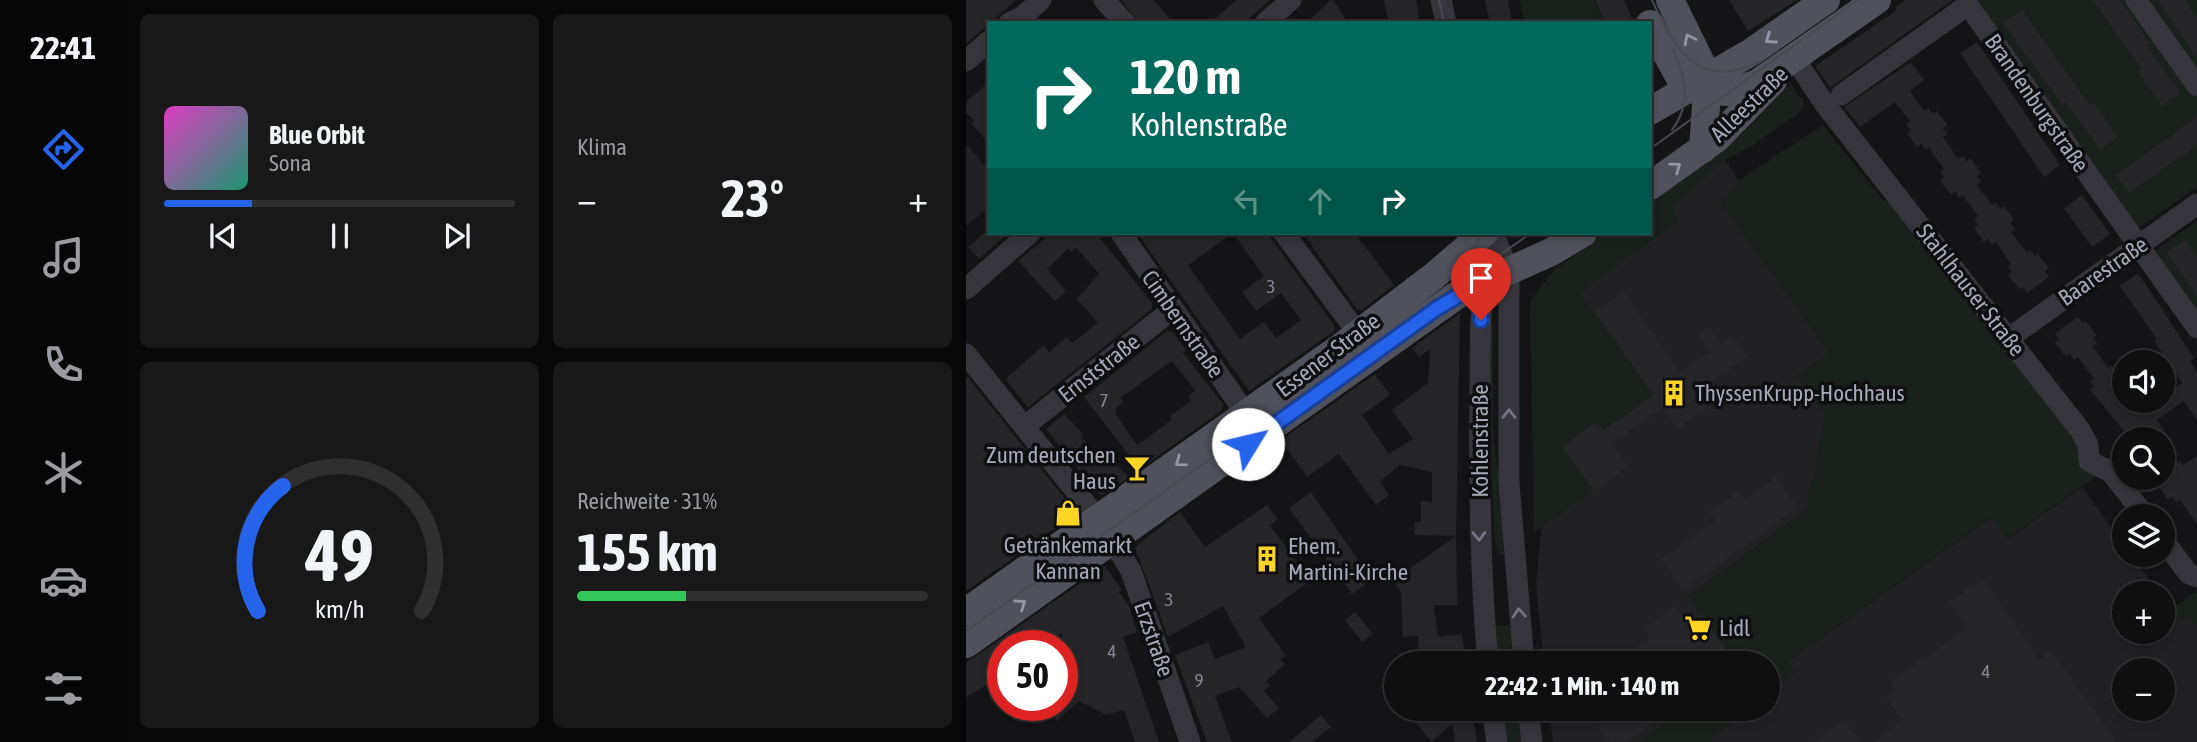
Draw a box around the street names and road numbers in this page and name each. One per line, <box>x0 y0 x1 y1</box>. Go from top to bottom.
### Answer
street label: Brandenburgstraße <box>1980 29 2094 177</box>
street label: Alleestraße <box>1705 61 1793 147</box>
street label: Stahlhauser Straße <box>1911 219 2031 361</box>
street label: Baarestraße <box>2054 231 2152 311</box>
street label: Cimbernstraße <box>1137 266 1229 382</box>
street label: Essener Straße <box>1271 308 1385 402</box>
street label: Ernststraße <box>1053 328 1145 408</box>
street label: Kohlenstraße <box>1467 384 1493 498</box>
street label: Erzstraße <box>1129 598 1179 680</box>

